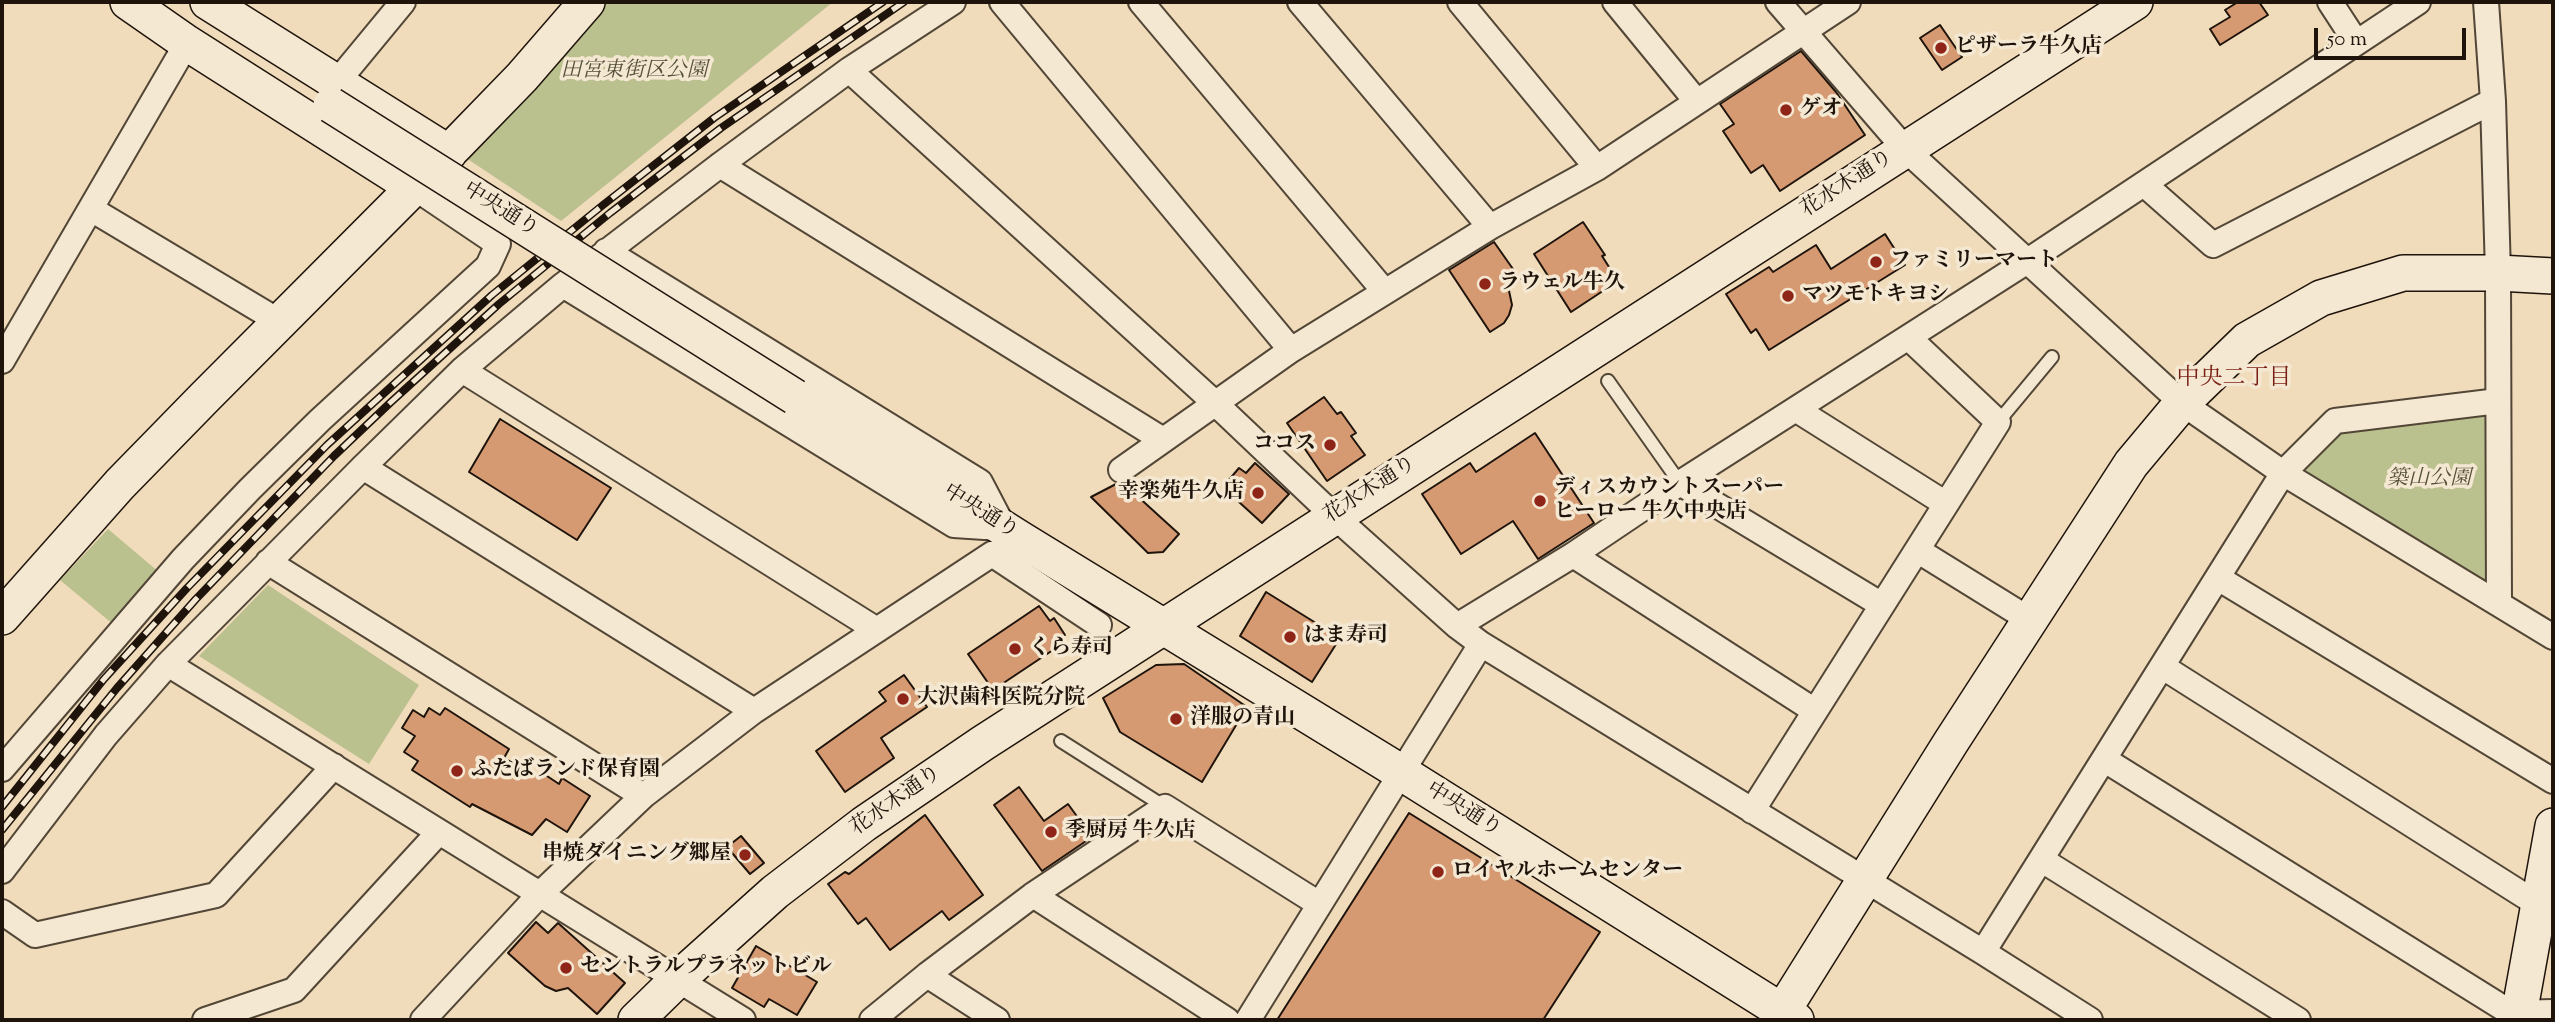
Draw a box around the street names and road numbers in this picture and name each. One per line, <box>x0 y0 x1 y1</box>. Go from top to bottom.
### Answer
street label: 花水木通り <box>1797 146 1899 224</box>
street label: 中央通り <box>458 178 542 244</box>
street label: 花水木通り <box>1320 452 1422 530</box>
street label: 中央通り <box>938 480 1022 546</box>
street label: 花水木通り <box>847 762 947 842</box>
street label: 中央通り <box>1421 778 1505 844</box>

